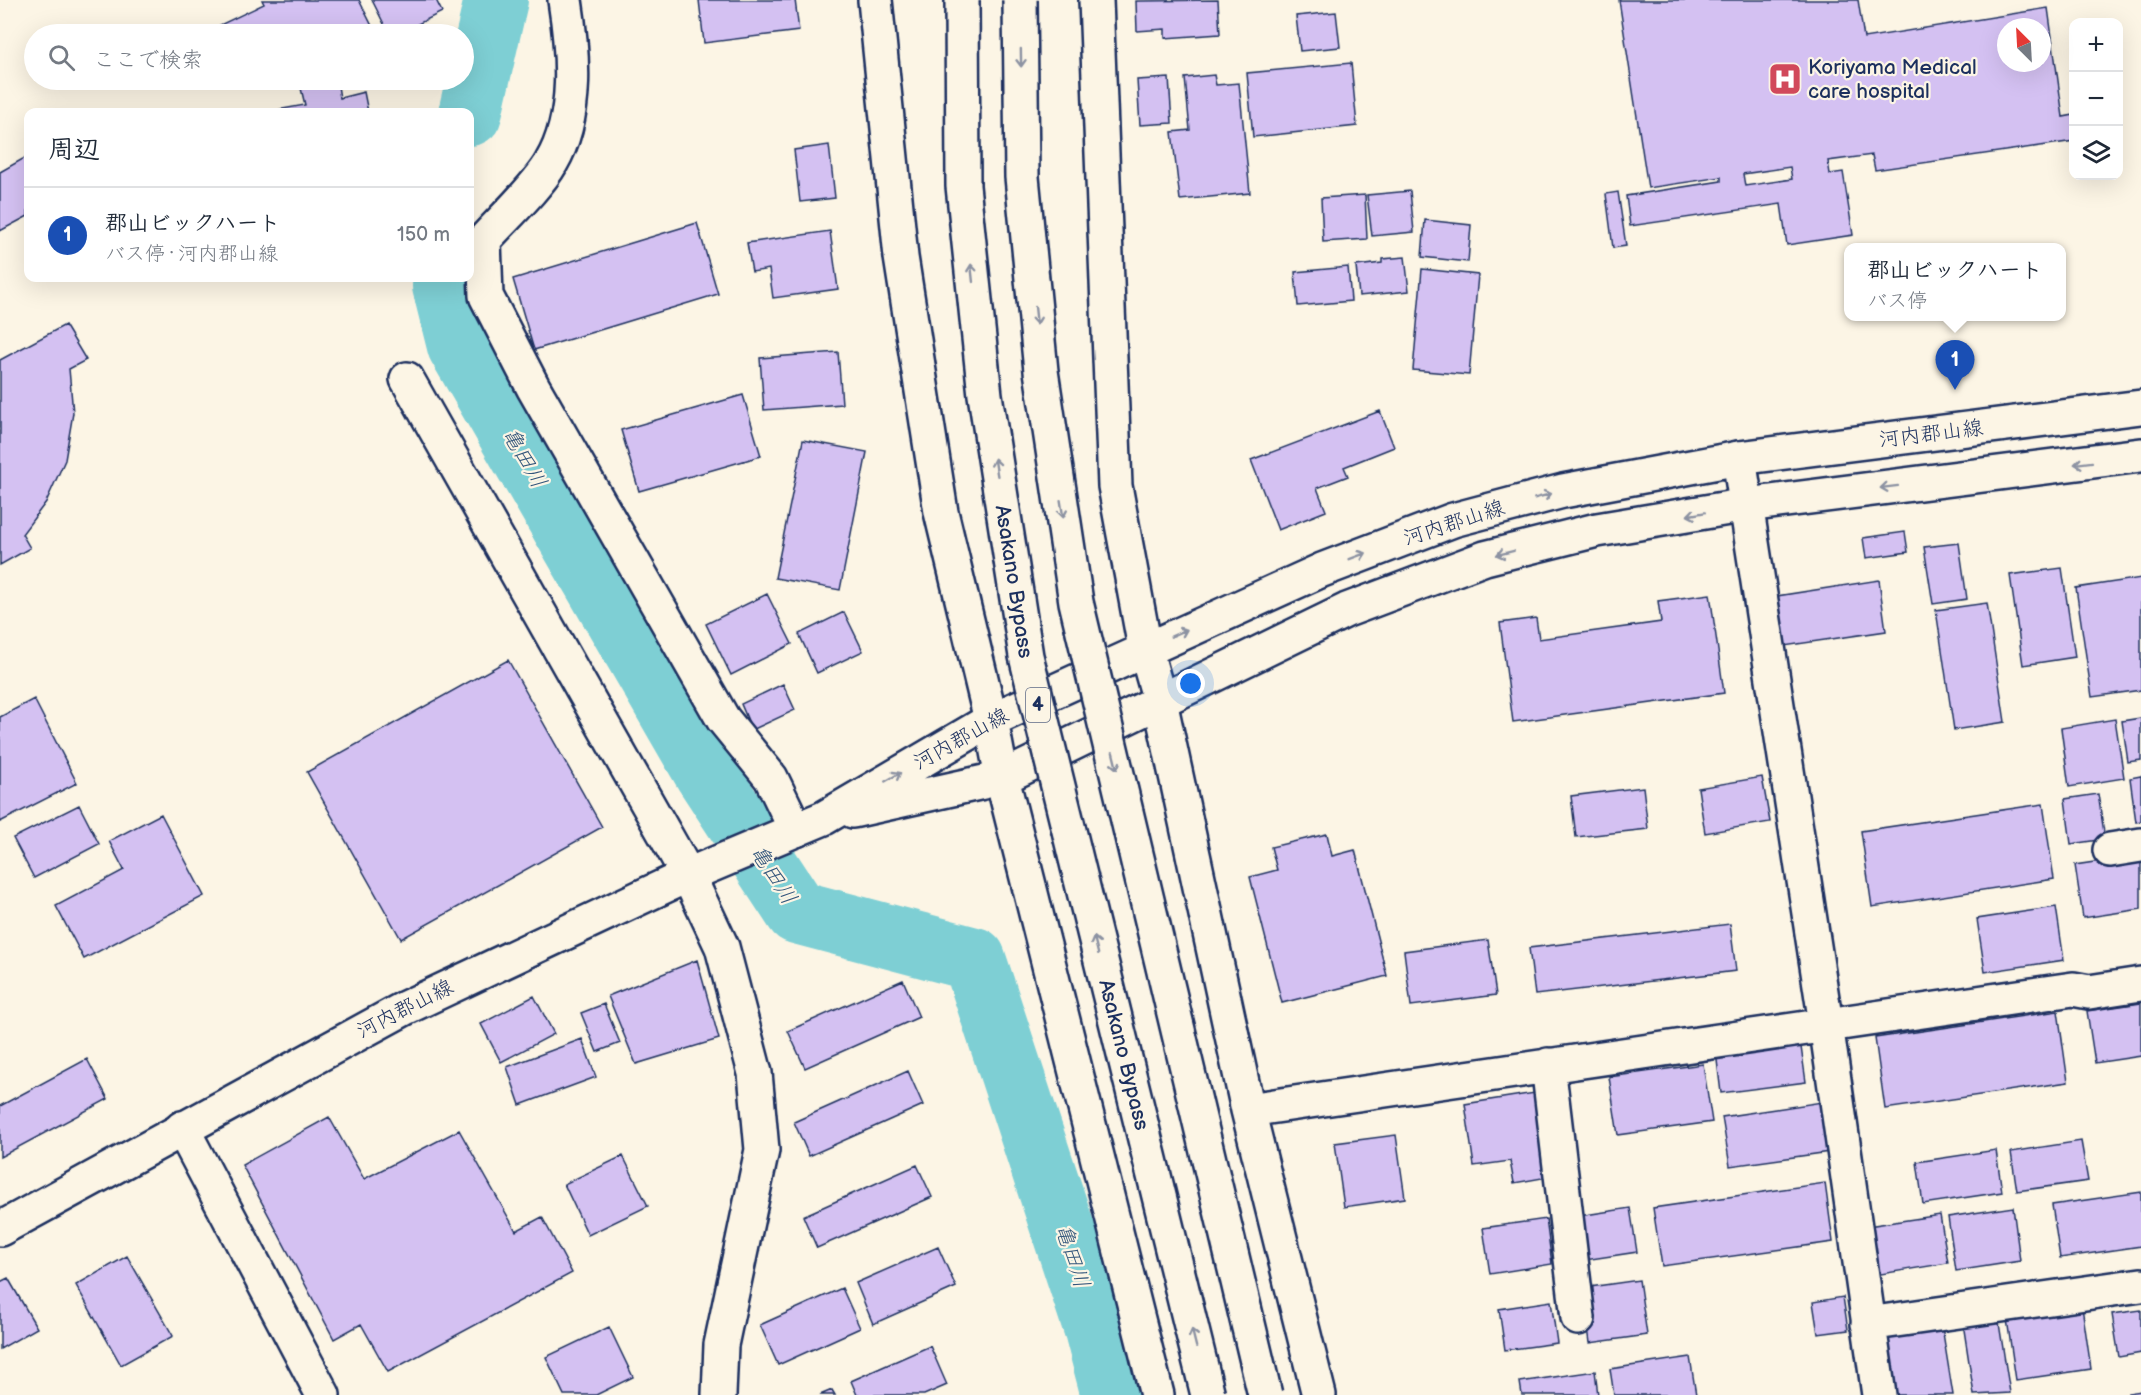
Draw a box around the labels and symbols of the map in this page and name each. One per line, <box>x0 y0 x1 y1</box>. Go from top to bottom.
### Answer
north arrow <box>1997 18 2051 72</box>
one-way arrow <box>1015 48 1027 68</box>
place label: Koriyama Medical care hospital <box>1808 55 1977 104</box>
hospital icon: Koriyama Medical care hospital <box>1767 61 1803 97</box>
one-way arrow <box>966 264 977 284</box>
one-way arrow <box>1031 305 1042 325</box>
pin: 1 <box>1936 340 1974 390</box>
street label: 河内郡山線 <box>1877 415 1985 453</box>
water label: 亀田川 <box>496 423 552 493</box>
one-way arrow <box>2074 457 2093 468</box>
one-way arrow <box>991 458 1002 477</box>
one-way arrow <box>1880 482 1900 493</box>
one-way arrow <box>1534 490 1553 502</box>
street label: 河内郡山線 <box>1400 495 1508 551</box>
one-way arrow <box>1057 499 1068 518</box>
street label: Asakano Bypass <box>990 503 1039 660</box>
one-way arrow <box>1687 508 1707 519</box>
one-way arrow <box>1496 547 1515 559</box>
one-way arrow <box>1348 550 1367 561</box>
one-way arrow <box>1169 627 1188 638</box>
your location <box>1176 669 1205 698</box>
road number: 4 <box>1026 688 1050 722</box>
street label: 河内郡山線 <box>909 703 1013 775</box>
one-way arrow <box>1109 752 1121 771</box>
one-way arrow <box>884 771 901 783</box>
water label: 亀田川 <box>744 840 802 910</box>
one-way arrow <box>1089 936 1101 955</box>
street label: 河内郡山線 <box>353 974 457 1044</box>
street label: Asakano Bypass <box>1094 977 1155 1133</box>
water label: 亀田川 <box>1049 1220 1095 1292</box>
one-way arrow <box>1187 1329 1199 1348</box>

